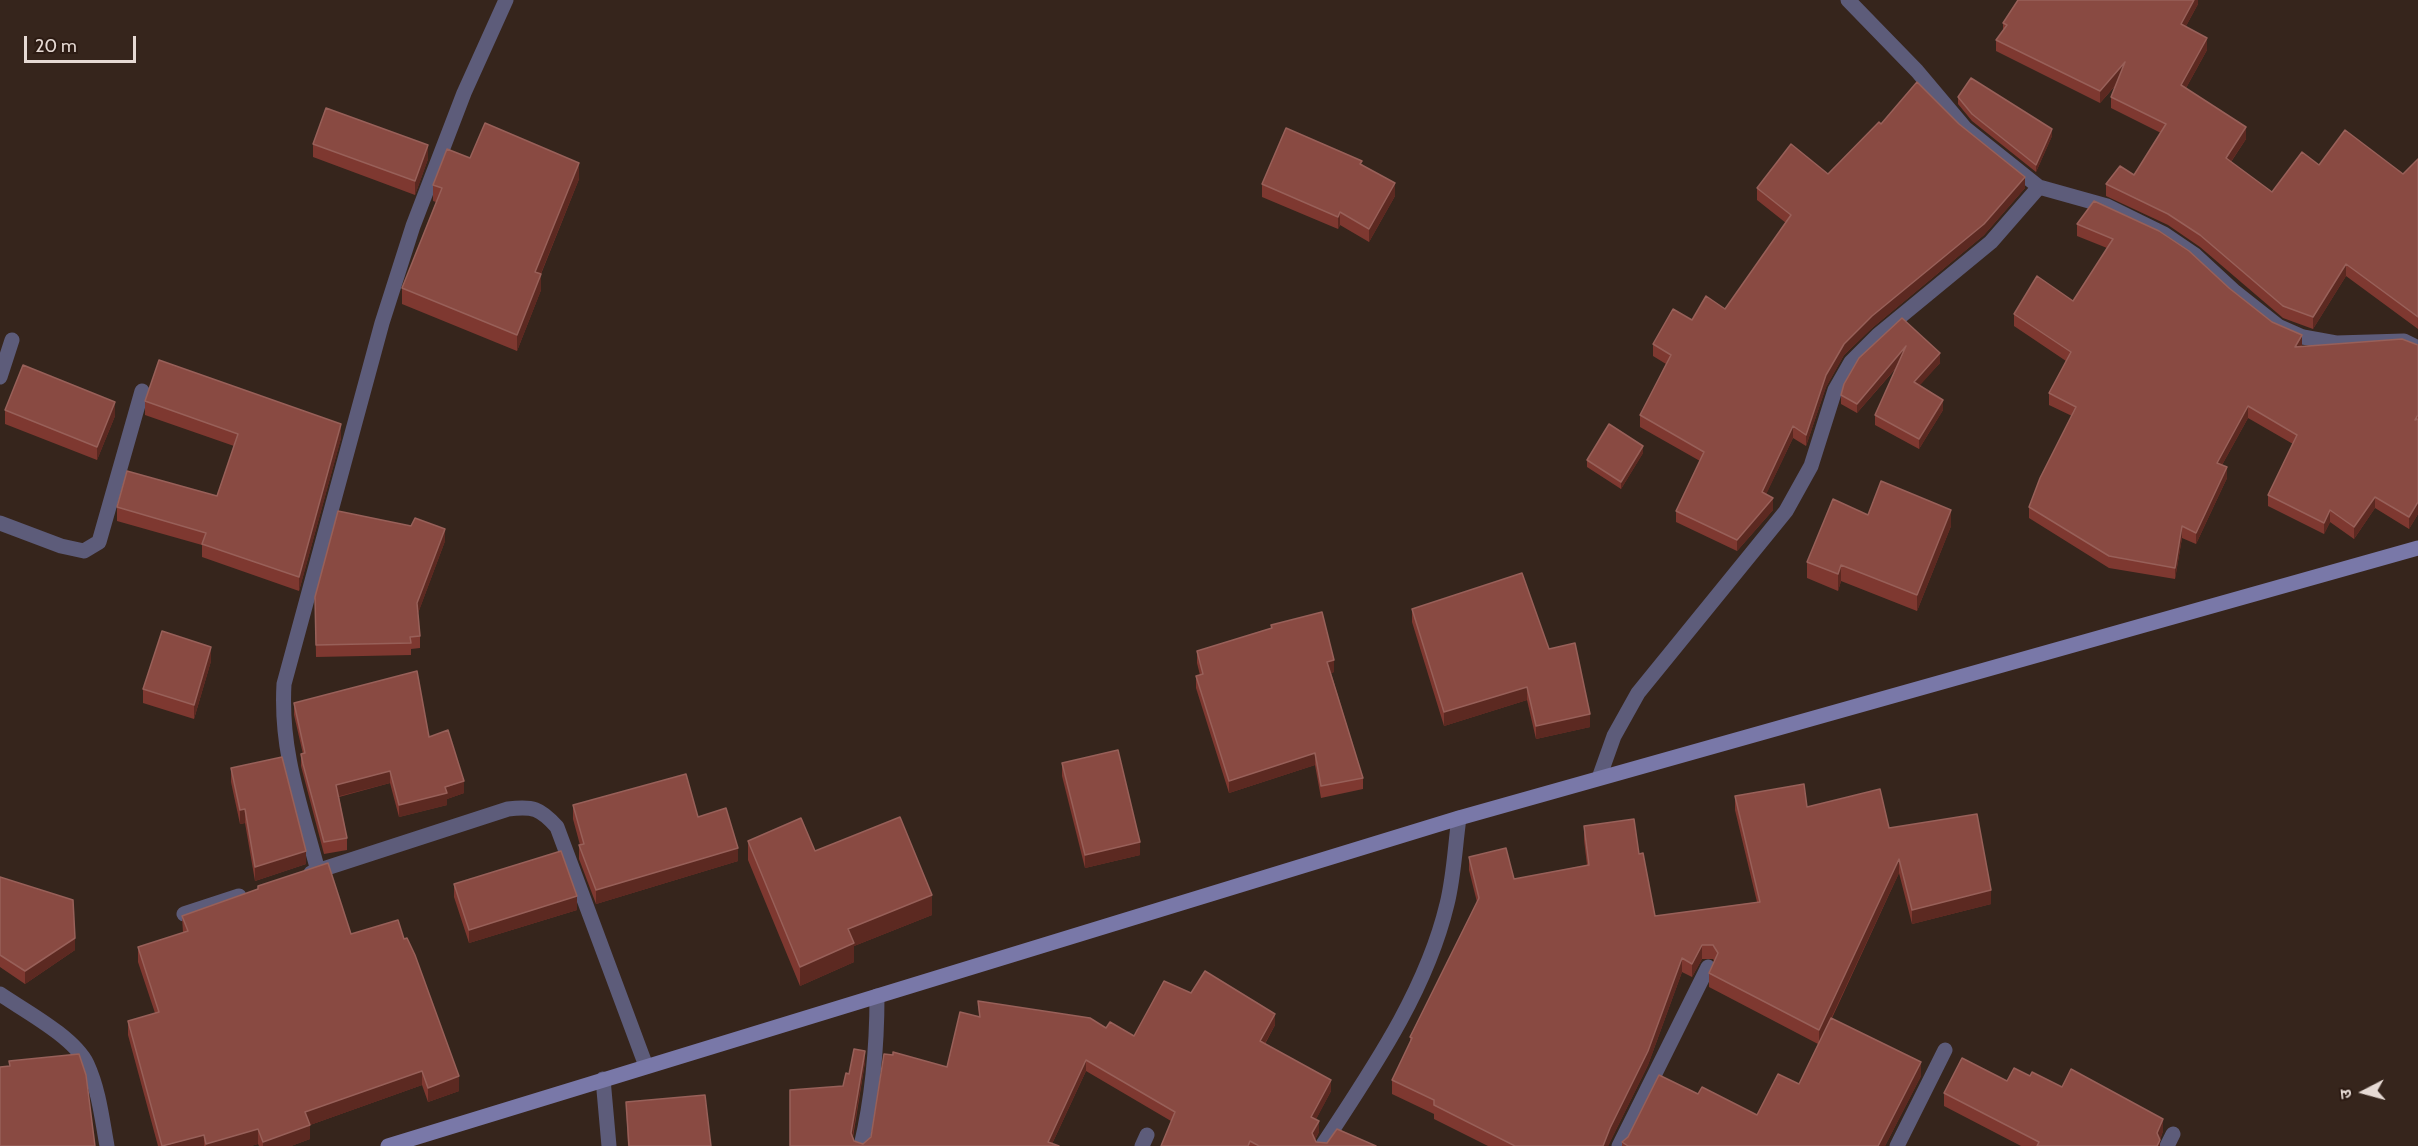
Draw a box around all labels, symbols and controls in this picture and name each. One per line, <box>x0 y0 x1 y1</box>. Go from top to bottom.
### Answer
scale bar <box>27 24 140 62</box>
text: 20 m <box>35 35 77 57</box>
north arrow <box>2334 1062 2394 1122</box>
text: उ <box>2336 1088 2356 1100</box>

